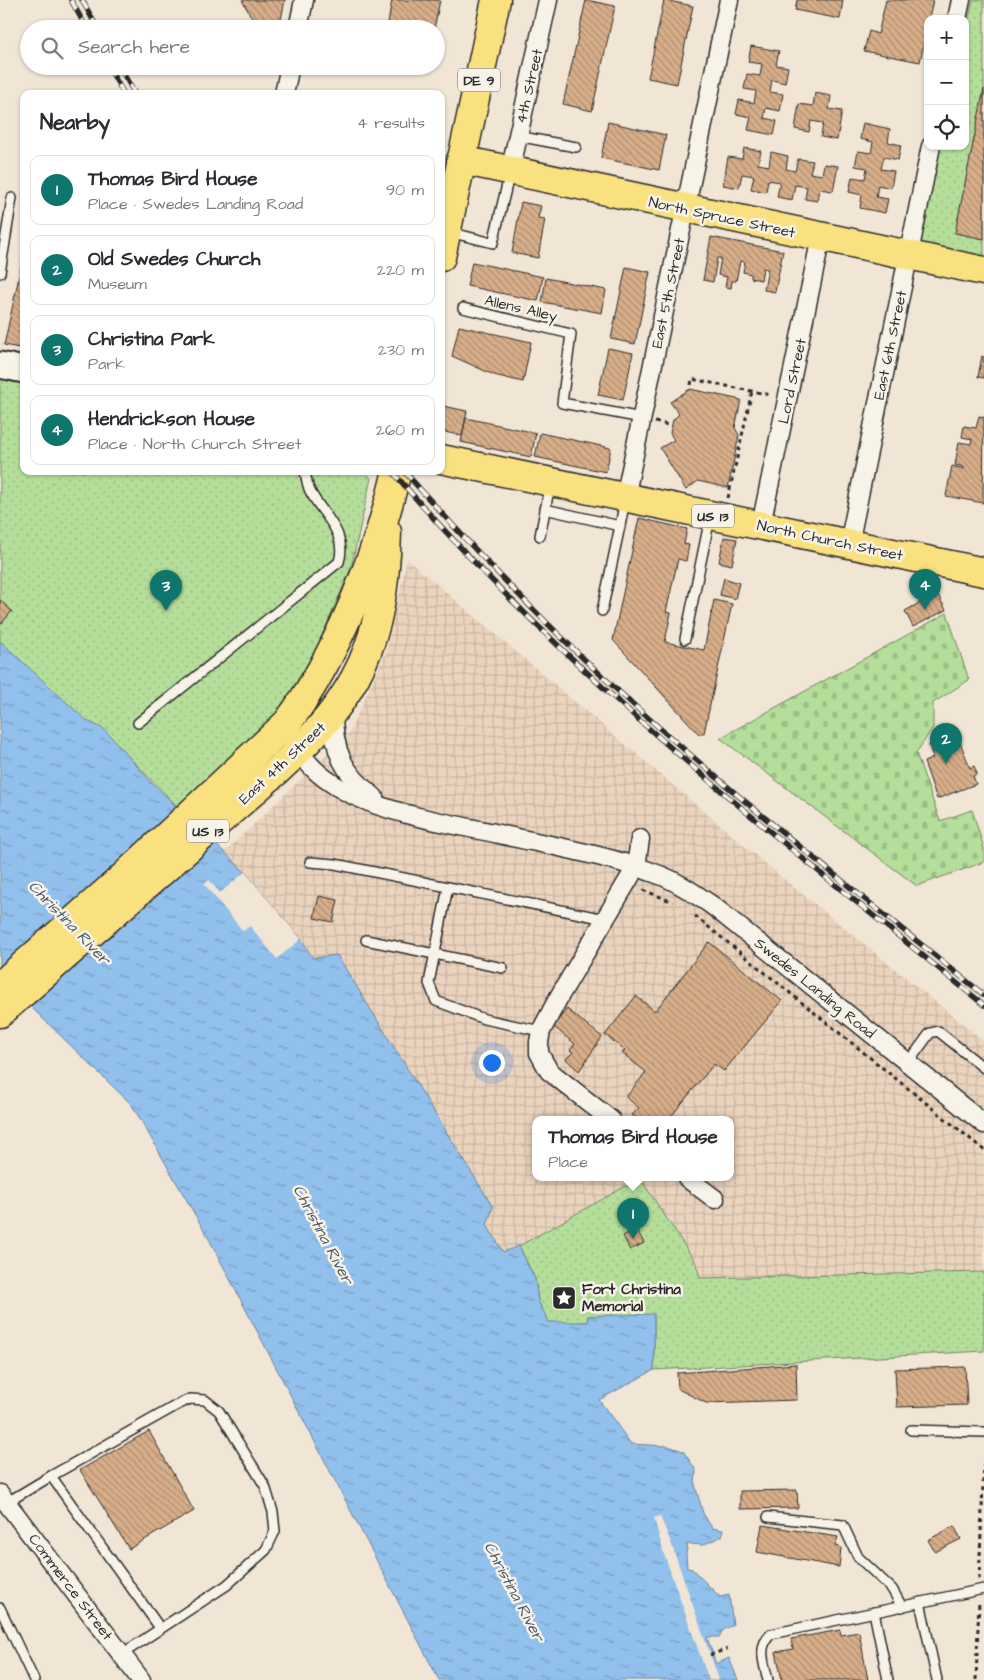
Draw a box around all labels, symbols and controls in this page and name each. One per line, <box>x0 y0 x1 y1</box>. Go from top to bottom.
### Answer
map controls <box>924 15 969 150</box>
button: + <box>924 15 969 60</box>
search box <box>20 20 445 75</box>
icon: search <box>38 34 66 62</box>
text: Search here <box>78 34 190 61</box>
street label: 4th Street <box>511 47 548 125</box>
button: − <box>924 60 969 105</box>
road number: DE 9 <box>458 68 500 92</box>
button: locate <box>924 105 969 150</box>
text: Nearby <box>40 108 110 137</box>
text: 4 results <box>357 112 425 134</box>
text: Thomas Bird House <box>88 166 257 193</box>
text: 1 <box>56 179 58 201</box>
text: 90 m <box>386 179 424 201</box>
street label: North Spruce Street <box>647 192 797 243</box>
text: Place · Swedes Landing Road <box>88 193 303 215</box>
street label: East 5th Street <box>647 236 690 350</box>
text: Old Swedes Church <box>88 246 261 273</box>
text: 2 <box>52 259 62 281</box>
text: 220 m <box>377 259 424 281</box>
text: Museum <box>88 273 147 295</box>
street label: East 6th Street <box>869 288 912 402</box>
street label: Allens Alley <box>482 290 559 328</box>
text: Christina Park <box>88 326 215 353</box>
street label: Lord Street <box>773 336 812 426</box>
text: 3 <box>53 339 61 361</box>
text: 230 m <box>378 339 424 361</box>
text: Park <box>88 353 125 375</box>
text: Hendrickson House <box>88 406 255 433</box>
text: 4 <box>52 419 62 441</box>
text: 260 m <box>376 419 424 441</box>
text: Place · North Church Street <box>88 433 301 455</box>
road number: US 13 <box>692 504 734 528</box>
street label: North Church Street <box>755 515 905 566</box>
pin: 4 <box>909 569 941 610</box>
pin: 3 <box>150 570 182 611</box>
street label: East 4th Street <box>234 717 330 809</box>
pin: 2 <box>930 723 962 764</box>
road number: US 13 <box>187 819 229 842</box>
water label: Christina River <box>23 876 117 971</box>
street label: Swedes Landing Road <box>749 933 880 1045</box>
your location <box>479 1050 505 1076</box>
popup <box>532 1116 734 1181</box>
text: Thomas Bird House <box>548 1124 718 1151</box>
text: Place <box>548 1151 588 1173</box>
water label: Christina River <box>288 1181 360 1290</box>
pin: 1 <box>617 1198 649 1239</box>
place label: Fort Christina Memorial <box>582 1279 681 1317</box>
place icon: Fort Christina Memorial <box>551 1285 577 1311</box>
street label: Commerce Street <box>23 1530 118 1645</box>
water label: Christina River <box>479 1538 551 1647</box>

